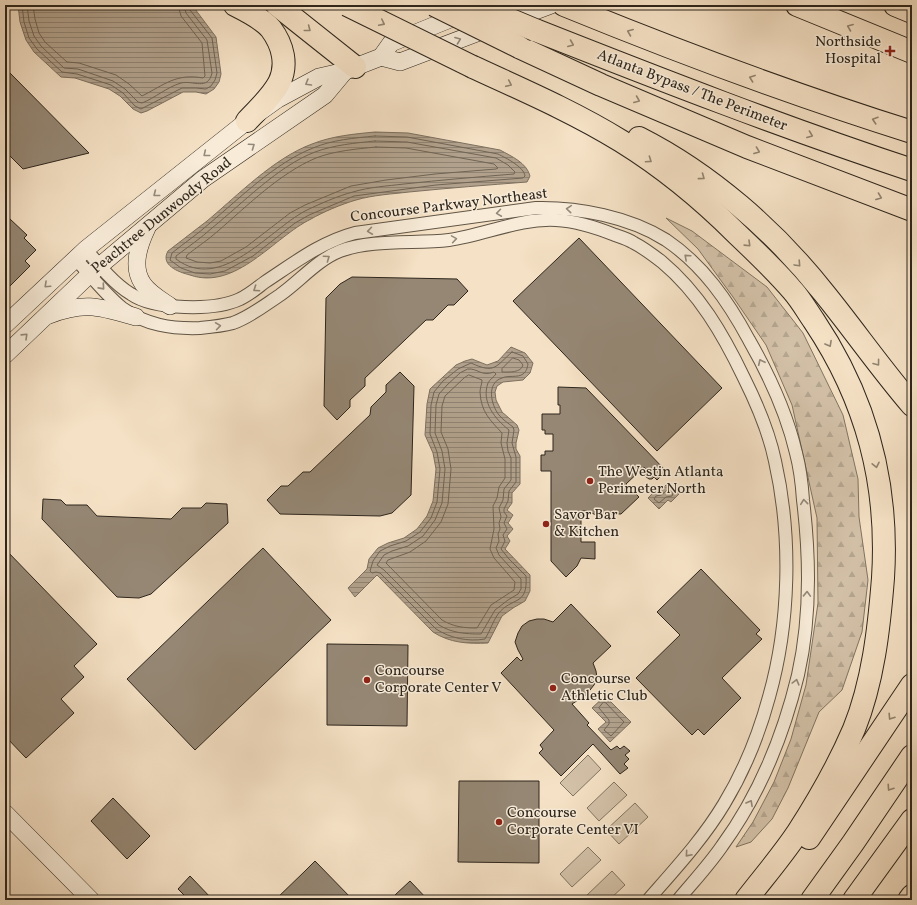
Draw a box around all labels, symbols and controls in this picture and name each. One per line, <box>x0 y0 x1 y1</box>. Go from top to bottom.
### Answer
one-way arrow <box>378 18 385 26</box>
one-way arrow <box>846 23 853 31</box>
one-way arrow <box>303 25 310 32</box>
one-way arrow <box>627 28 634 36</box>
place label: Northside Hospital <box>815 32 881 70</box>
one-way arrow <box>454 37 461 45</box>
one-way arrow <box>568 40 575 48</box>
street label: Atlanta Bypass / The Perimeter <box>594 45 790 137</box>
marker: Northside Hospital <box>884 45 896 57</box>
one-way arrow <box>749 74 756 82</box>
one-way arrow <box>305 78 312 85</box>
one-way arrow <box>504 79 512 87</box>
one-way arrow <box>634 96 641 104</box>
one-way arrow <box>872 116 879 125</box>
one-way arrow <box>807 131 814 139</box>
one-way arrow <box>247 144 254 151</box>
one-way arrow <box>754 146 761 154</box>
one-way arrow <box>203 149 210 156</box>
street label: Peachtree Dunwoody Road <box>87 153 237 279</box>
one-way arrow <box>644 155 651 162</box>
one-way arrow <box>698 172 705 179</box>
street label: Concourse Parkway Northeast <box>349 183 549 229</box>
one-way arrow <box>153 189 160 196</box>
one-way arrow <box>875 193 882 201</box>
one-way arrow <box>566 205 572 214</box>
one-way arrow <box>496 208 502 217</box>
one-way arrow <box>367 226 373 235</box>
one-way arrow <box>451 235 457 244</box>
one-way arrow <box>743 239 751 247</box>
one-way arrow <box>684 254 692 261</box>
one-way arrow <box>323 256 330 263</box>
one-way arrow <box>794 259 801 267</box>
one-way arrow <box>44 280 52 288</box>
one-way arrow <box>97 282 104 290</box>
one-way arrow <box>253 284 260 291</box>
one-way arrow <box>215 322 221 331</box>
one-way arrow <box>20 333 28 341</box>
one-way arrow <box>824 340 832 348</box>
one-way arrow <box>758 359 766 367</box>
one-way arrow <box>872 359 879 366</box>
place label: The Westin Atlanta Perimeter North <box>598 462 723 500</box>
one-way arrow <box>871 462 879 468</box>
marker: The Westin Atlanta Perimeter North <box>585 476 595 486</box>
one-way arrow <box>799 499 808 505</box>
place label: Savor Bar & Kitchen <box>554 505 619 543</box>
marker: Savor Bar & Kitchen <box>541 519 551 529</box>
one-way arrow <box>803 591 811 597</box>
place label: Concourse Corporate Center V <box>375 661 502 699</box>
place label: Concourse Athletic Club <box>561 669 648 707</box>
marker: Concourse Corporate Center V <box>362 675 372 685</box>
one-way arrow <box>791 679 799 685</box>
marker: Concourse Athletic Club <box>548 683 558 693</box>
one-way arrow <box>888 713 895 720</box>
one-way arrow <box>888 784 895 791</box>
one-way arrow <box>745 800 752 807</box>
place label: Concourse Corporate Center VI <box>507 803 639 841</box>
marker: Concourse Corporate Center VI <box>494 817 504 827</box>
one-way arrow <box>685 850 692 857</box>

